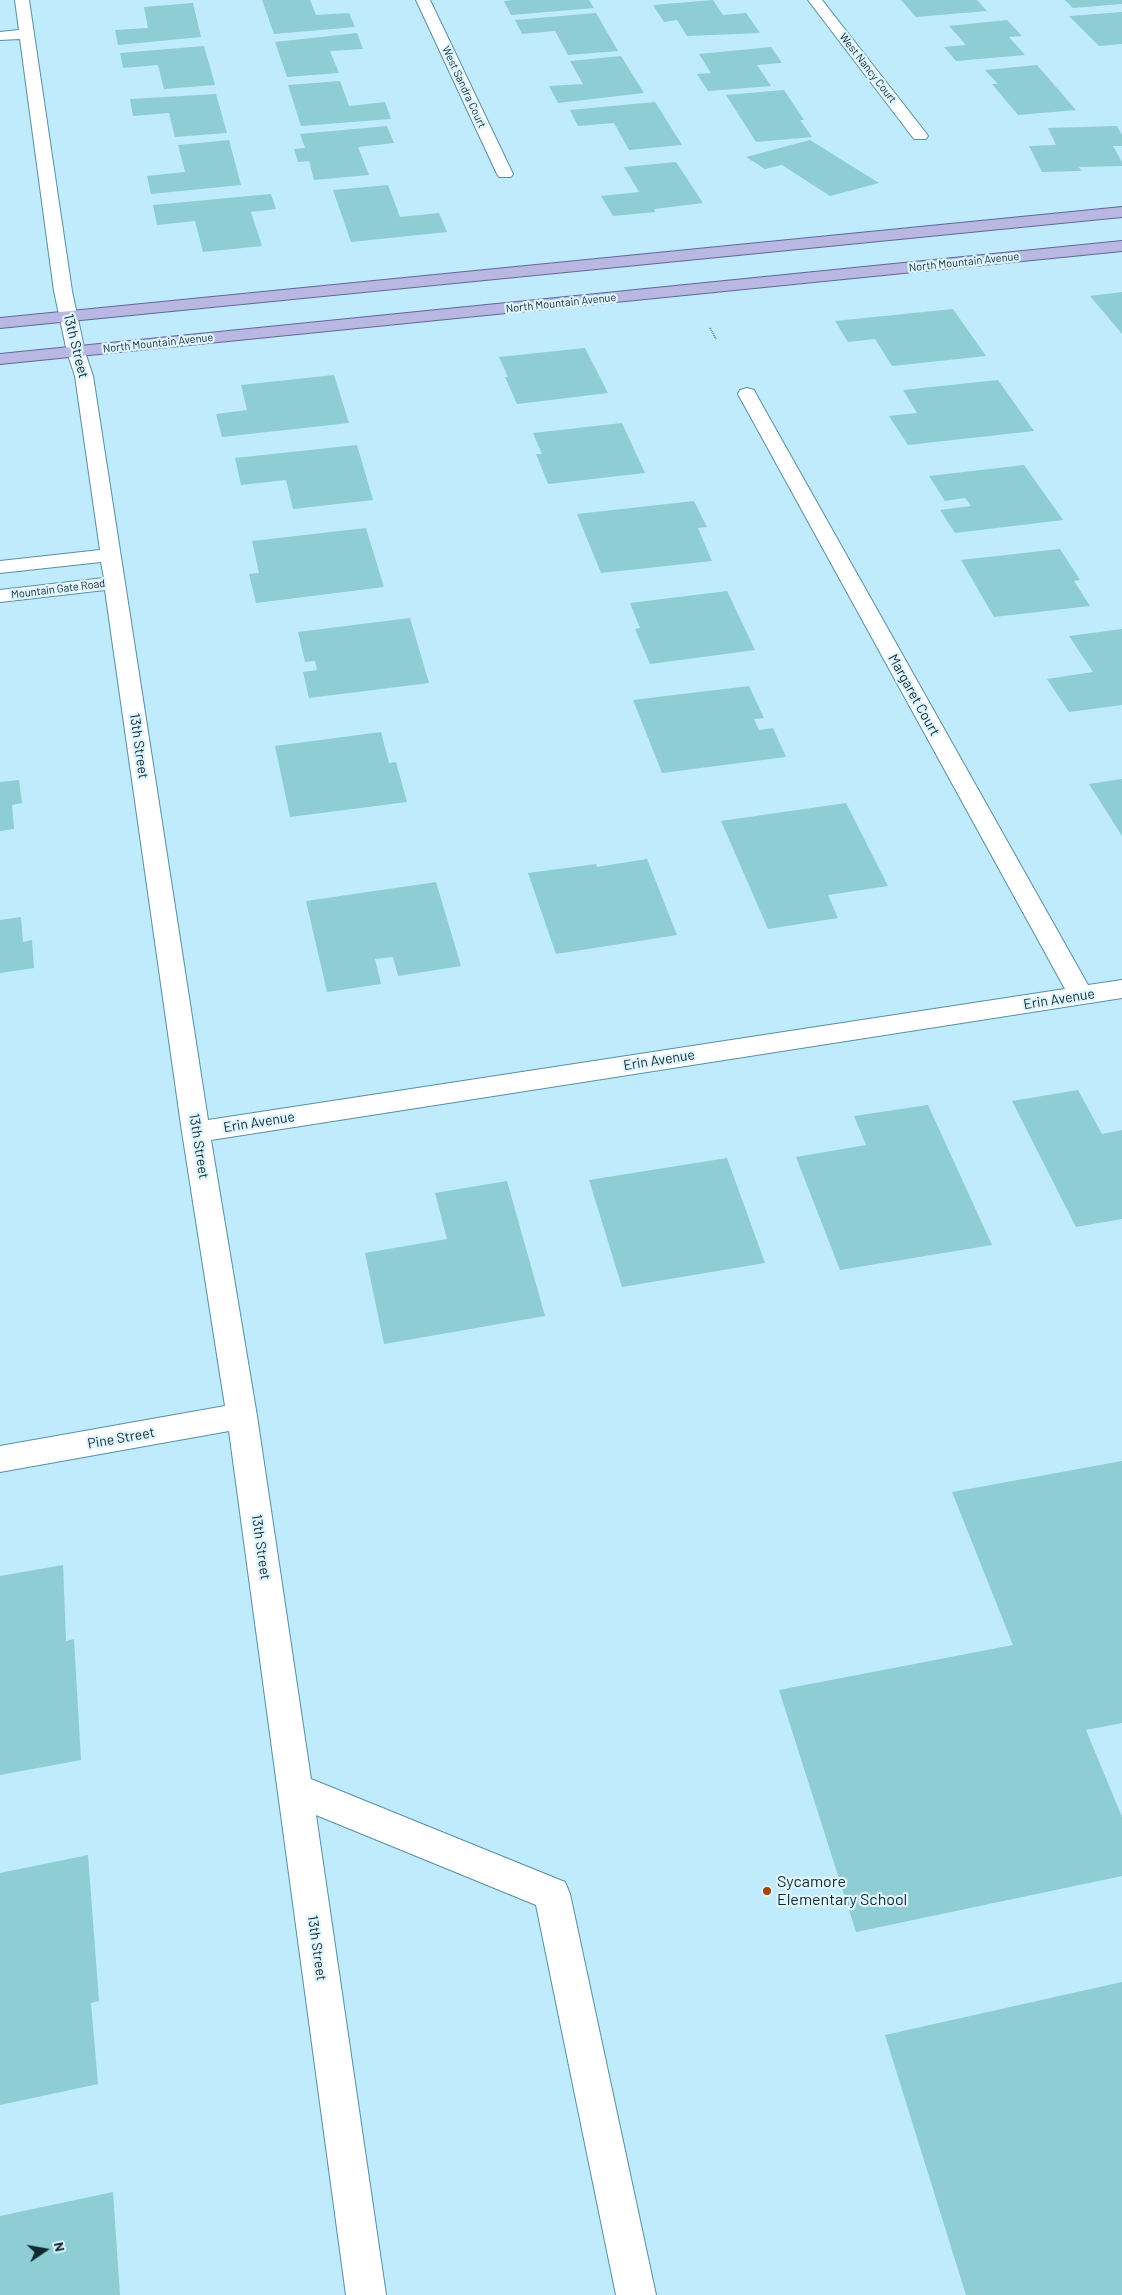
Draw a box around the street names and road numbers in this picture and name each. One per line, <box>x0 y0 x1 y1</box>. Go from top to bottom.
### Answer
street label: West Nancy Court <box>837 30 899 106</box>
street label: West Sandra Court <box>439 44 489 130</box>
street label: North Mountain Avenue <box>908 250 1020 274</box>
street label: North Mountain Avenue <box>505 291 617 315</box>
street label: 13th Street <box>60 312 92 380</box>
street label: North Mountain Avenue <box>102 331 214 355</box>
street label: Mountain Gate Road <box>10 577 106 601</box>
street label: Margaret Court <box>885 651 943 739</box>
street label: 13th Street <box>126 712 152 780</box>
street label: Erin Avenue <box>1022 985 1096 1013</box>
street label: Erin Avenue <box>622 1046 696 1074</box>
street label: Erin Avenue <box>222 1108 296 1136</box>
street label: 13th Street <box>186 1112 212 1180</box>
street label: Pine Street <box>86 1424 156 1452</box>
street label: 13th Street <box>248 1513 274 1581</box>
street label: 13th Street <box>304 1914 330 1982</box>

